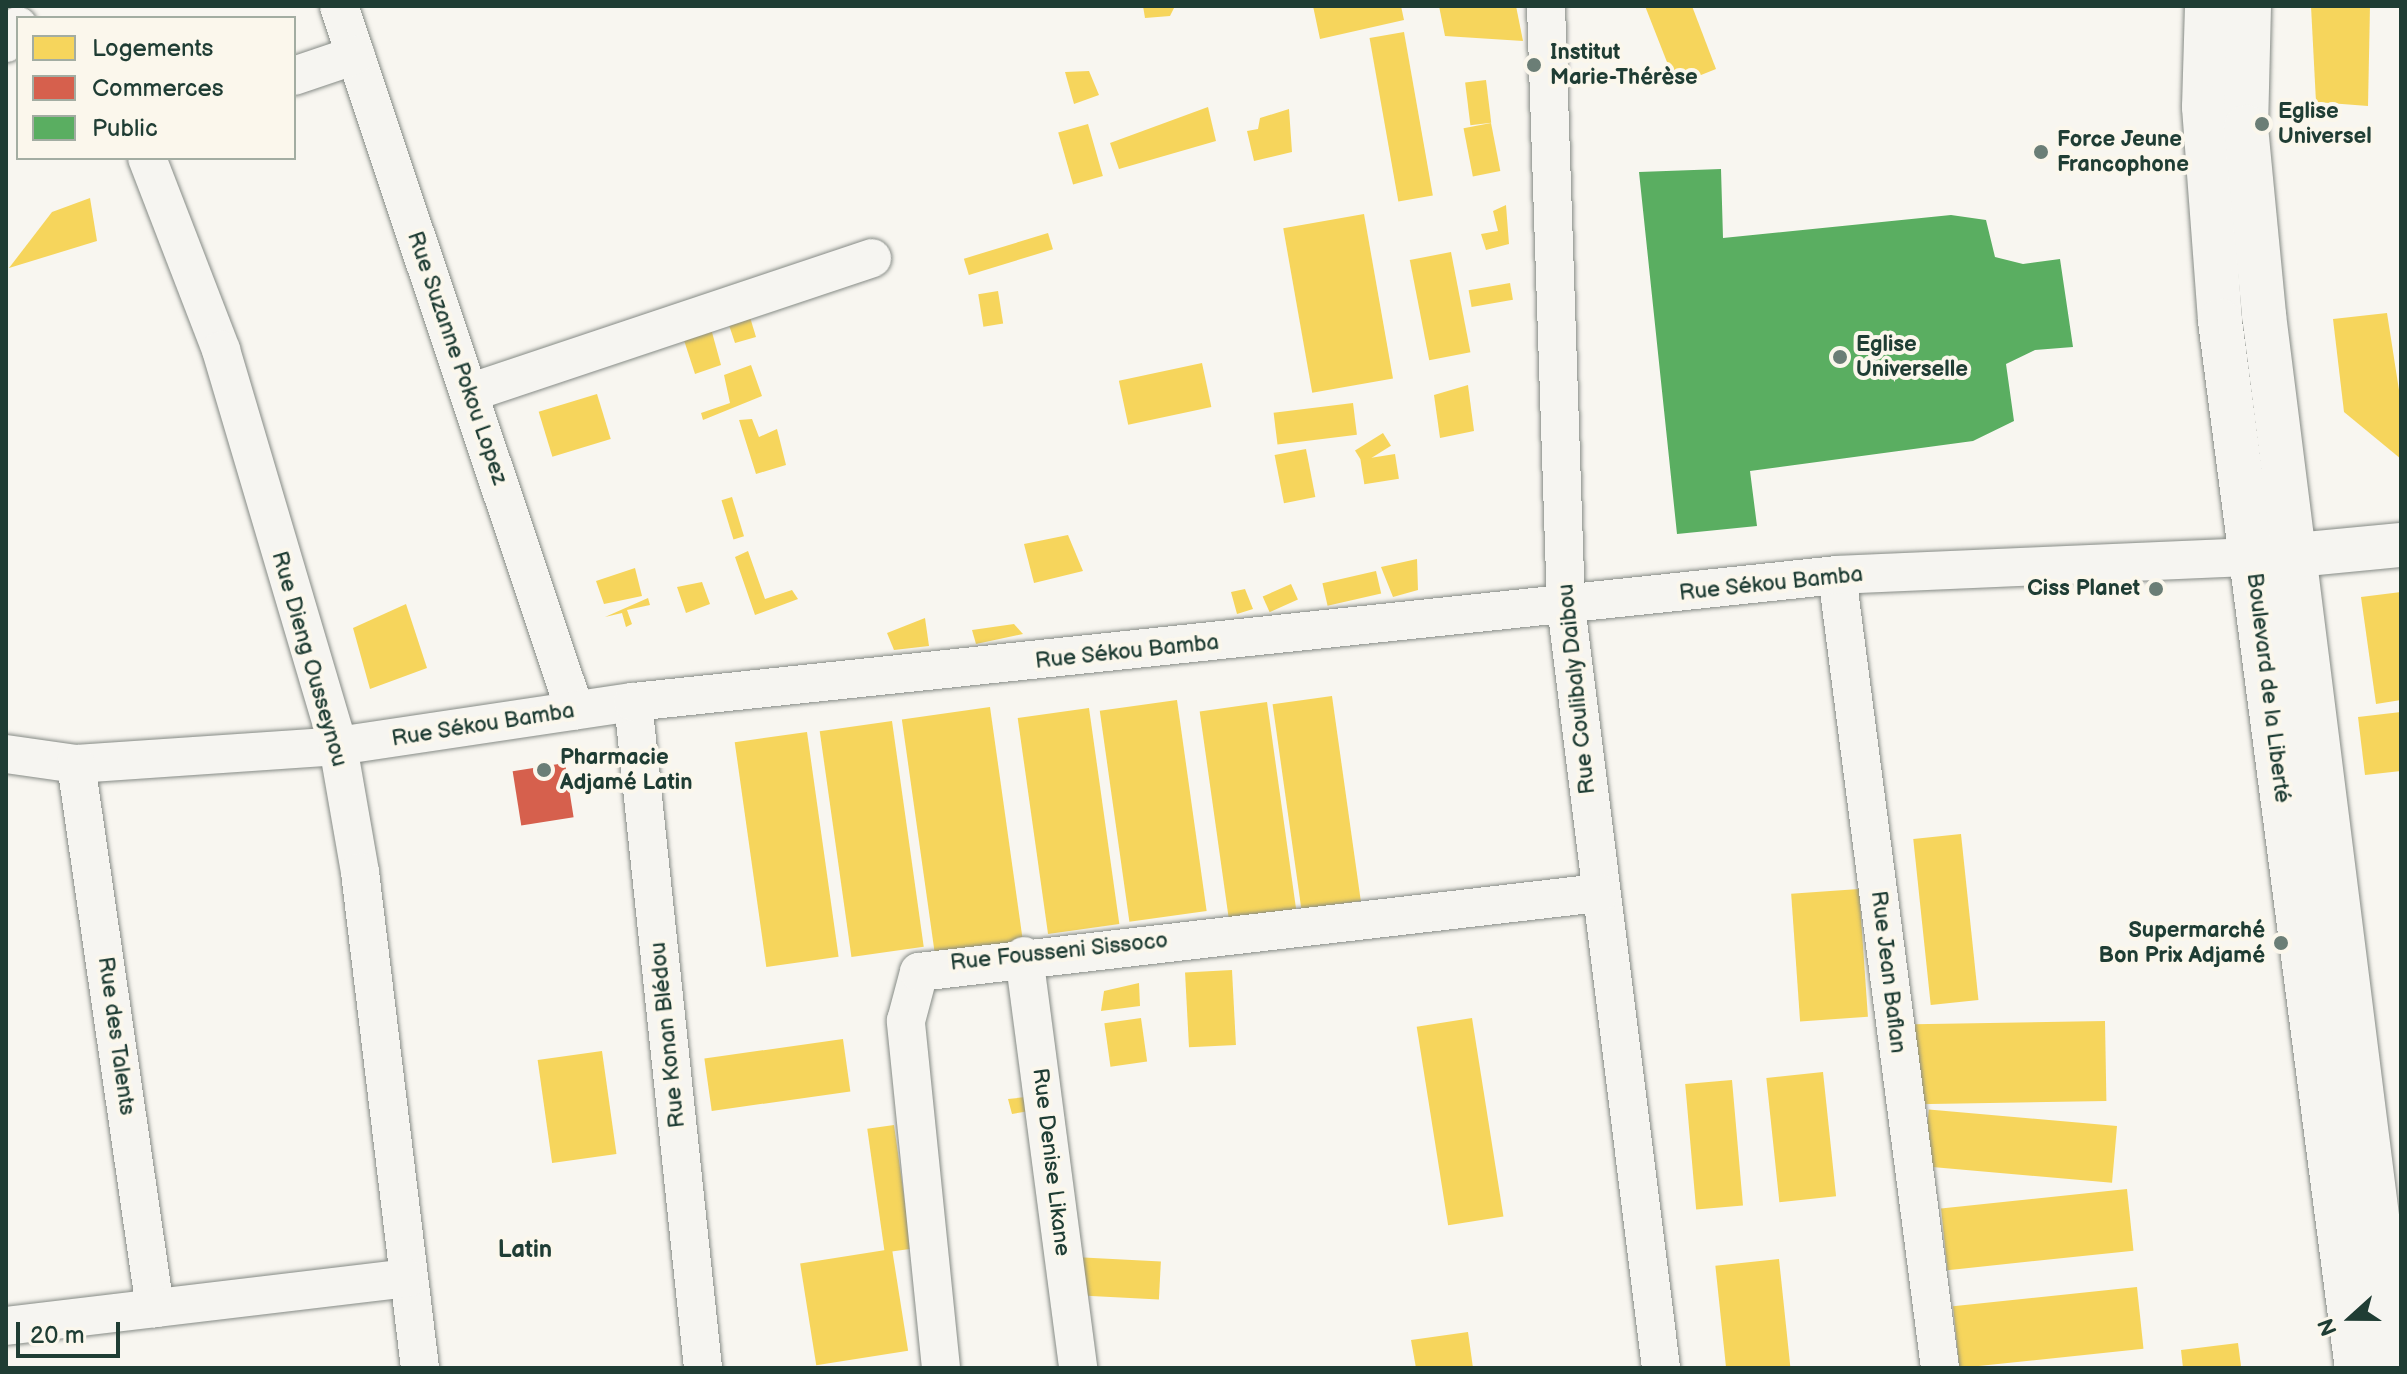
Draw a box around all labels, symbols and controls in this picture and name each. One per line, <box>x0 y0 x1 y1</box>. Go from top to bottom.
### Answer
legend <box>16 16 296 160</box>
text: Logements <box>92 34 213 63</box>
place label: Institut Marie-Thérèse <box>1550 39 1698 90</box>
marker: Institut Marie-Thérèse <box>1525 56 1543 74</box>
text: Commerces <box>92 74 224 103</box>
place label: Eglise Universel <box>2278 98 2372 150</box>
text: Public <box>92 114 158 143</box>
marker: Eglise Universel <box>2253 115 2271 133</box>
place label: Force Jeune Francophone <box>2057 126 2189 178</box>
marker: Force Jeune Francophone <box>2032 143 2050 161</box>
street label: Rue Suzanne Pokou Lopez <box>401 228 513 488</box>
place label: Eglise Universelle <box>1856 331 1968 382</box>
marker: Eglise Universelle <box>1831 348 1849 366</box>
street label: Rue Dieng Ousseynou <box>266 548 352 770</box>
street label: Rue Sékou Bamba <box>1678 561 1864 607</box>
street label: Boulevard de la Liberté <box>2241 571 2295 805</box>
place label: Ciss Planet <box>2027 576 2140 602</box>
marker: Ciss Planet <box>2147 580 2165 598</box>
street label: Rue Coulibaly Daibou <box>1553 582 1601 796</box>
street label: Rue Sékou Bamba <box>1034 629 1220 675</box>
street label: Rue Sékou Bamba <box>390 697 576 753</box>
place label: Pharmacie Adjamé Latin <box>560 744 693 796</box>
marker: Pharmacie Adjamé Latin <box>535 761 553 779</box>
street label: Rue Jean Baflan <box>1865 889 1911 1055</box>
place label: Supermarché Bon Prix Adjamé <box>2099 917 2265 968</box>
street label: Rue Fousseni Sissoco <box>949 927 1169 977</box>
marker: Supermarché Bon Prix Adjamé <box>2272 934 2290 952</box>
street label: Rue Konan Blédou <box>645 941 691 1129</box>
street label: Rue des Talents <box>92 955 140 1117</box>
street label: Rue Denise Likane <box>1026 1066 1076 1258</box>
district label: Latin <box>498 1236 552 1264</box>
north arrow <box>2311 1278 2391 1358</box>
scale bar <box>20 1306 124 1356</box>
text: N <box>2313 1314 2344 1339</box>
text: 20 m <box>30 1321 85 1350</box>

